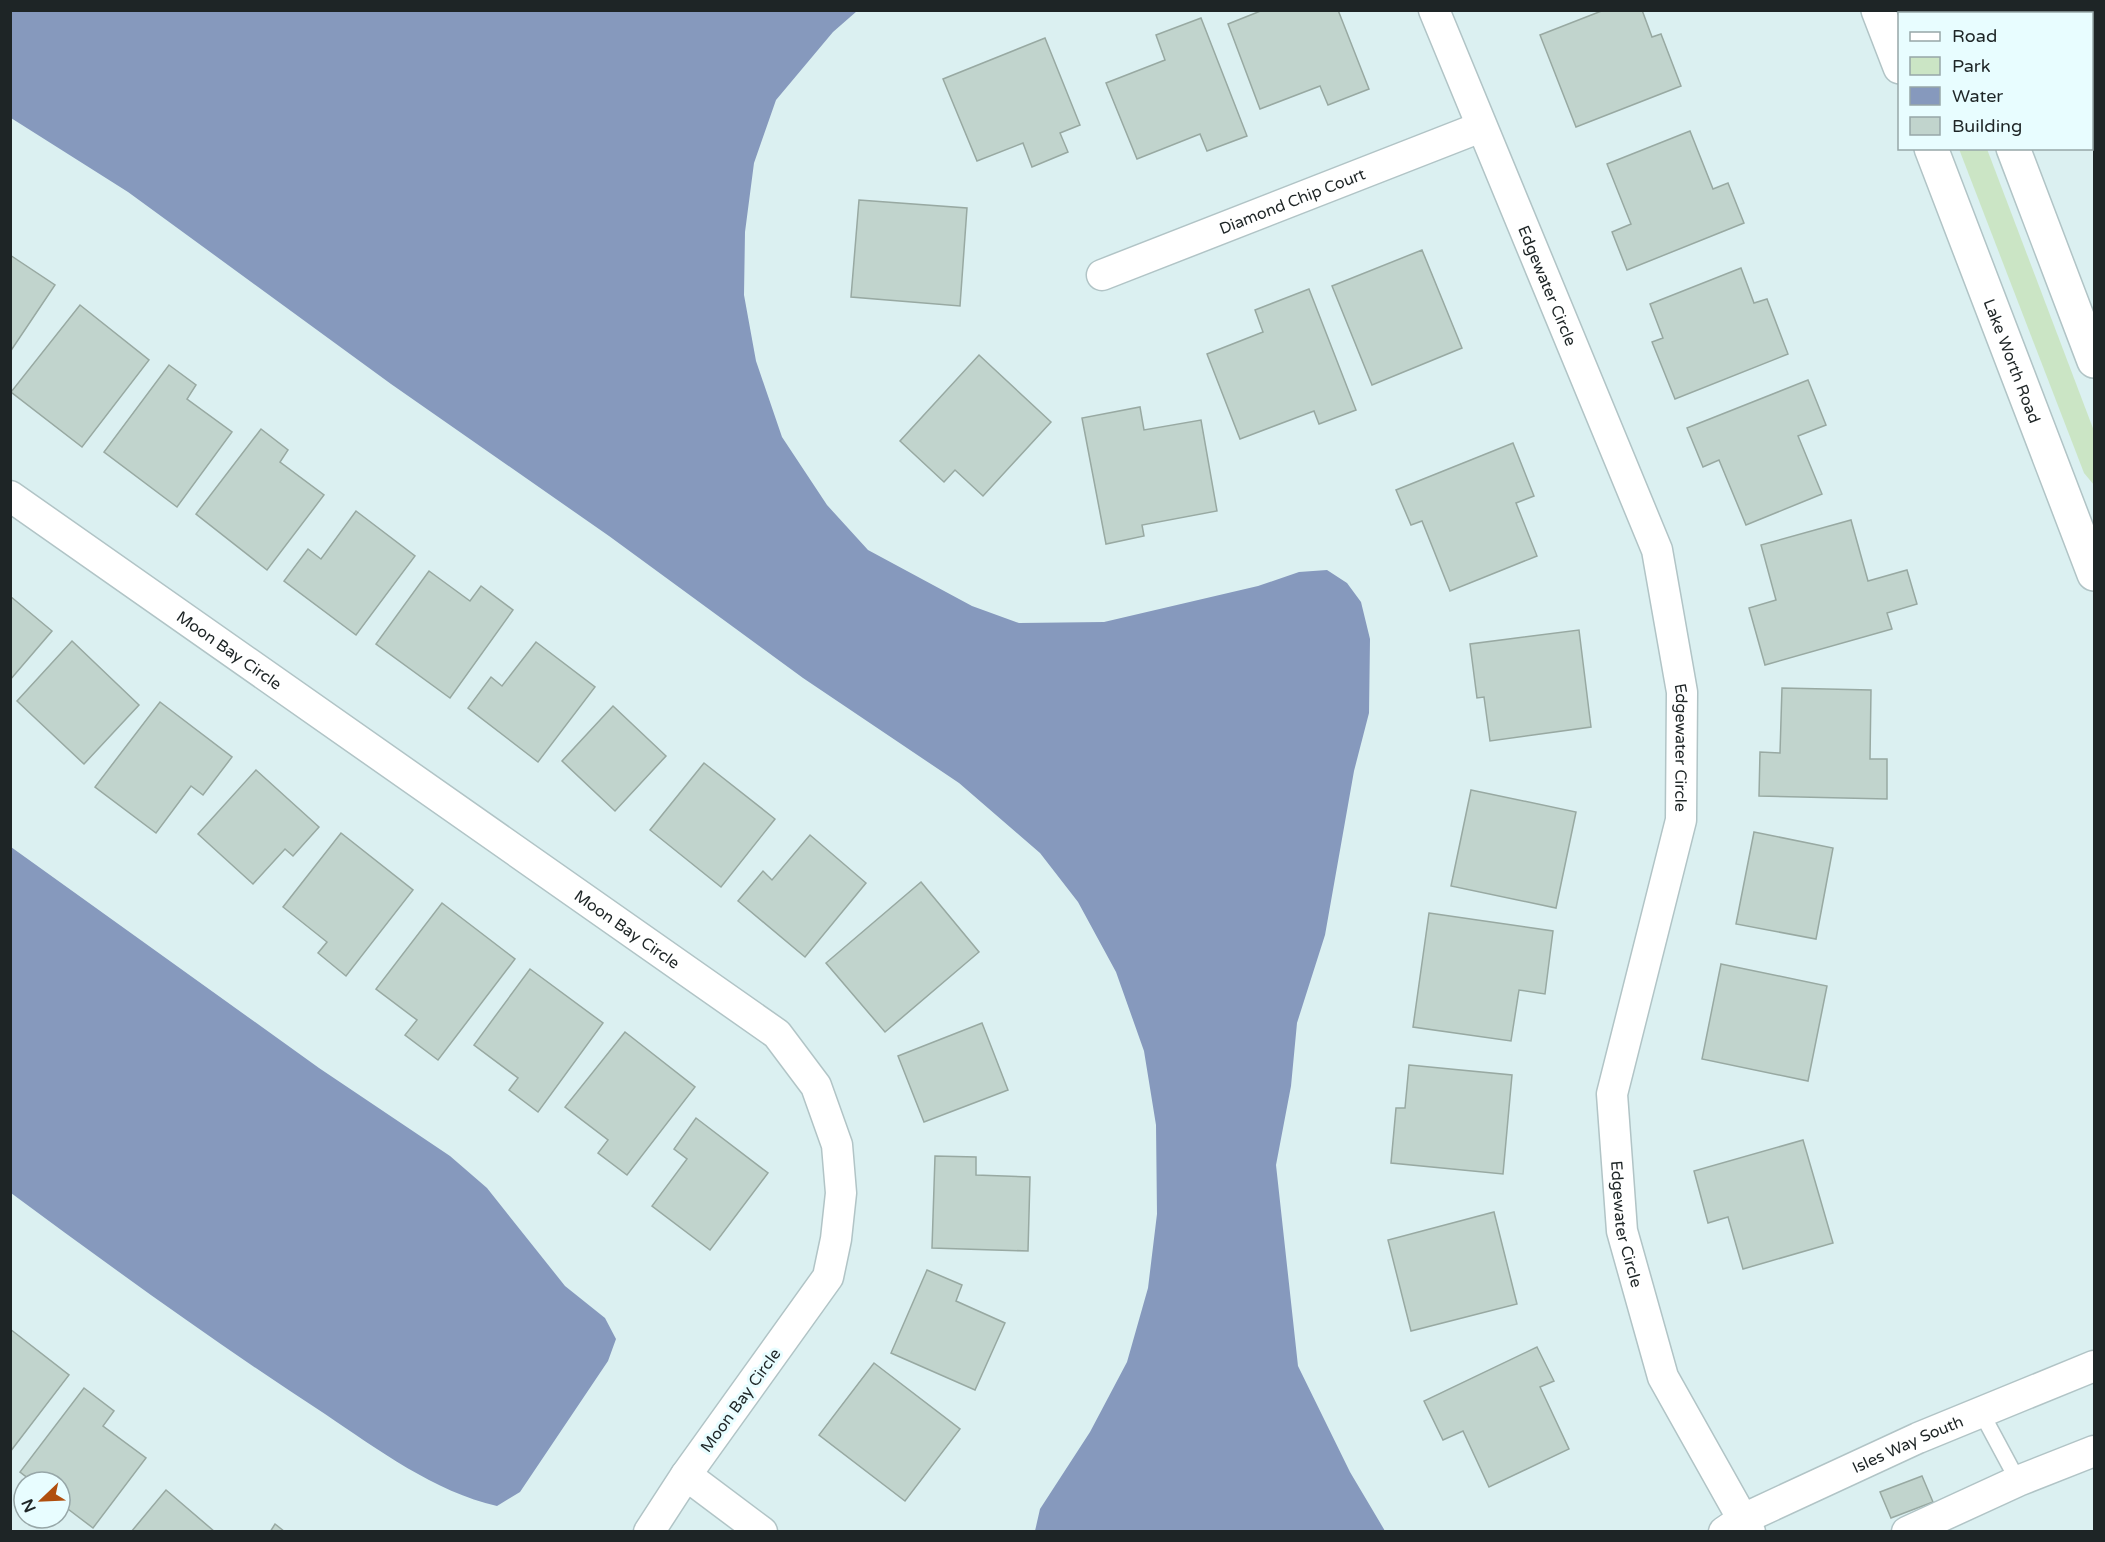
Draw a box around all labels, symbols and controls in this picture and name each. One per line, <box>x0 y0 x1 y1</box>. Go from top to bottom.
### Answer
legend <box>1898 12 2093 150</box>
text: Road <box>1952 25 1997 47</box>
text: Park <box>1952 55 1991 77</box>
text: Water <box>1952 85 2003 107</box>
text: Building <box>1952 115 2022 137</box>
street label: Diamond Chip Court <box>1217 164 1368 239</box>
street label: Edgewater Circle <box>1513 223 1581 349</box>
street label: Lake Worth Road <box>1979 296 2044 426</box>
street label: Moon Bay Circle <box>172 607 285 694</box>
street label: Edgewater Circle <box>1670 682 1691 812</box>
street label: Moon Bay Circle <box>570 886 683 974</box>
street label: Edgewater Circle <box>1606 1160 1646 1290</box>
street label: Moon Bay Circle <box>696 1345 785 1457</box>
street label: Isles Way South <box>1849 1412 1966 1478</box>
north arrow <box>12 1470 72 1530</box>
text: N <box>17 1496 41 1515</box>

